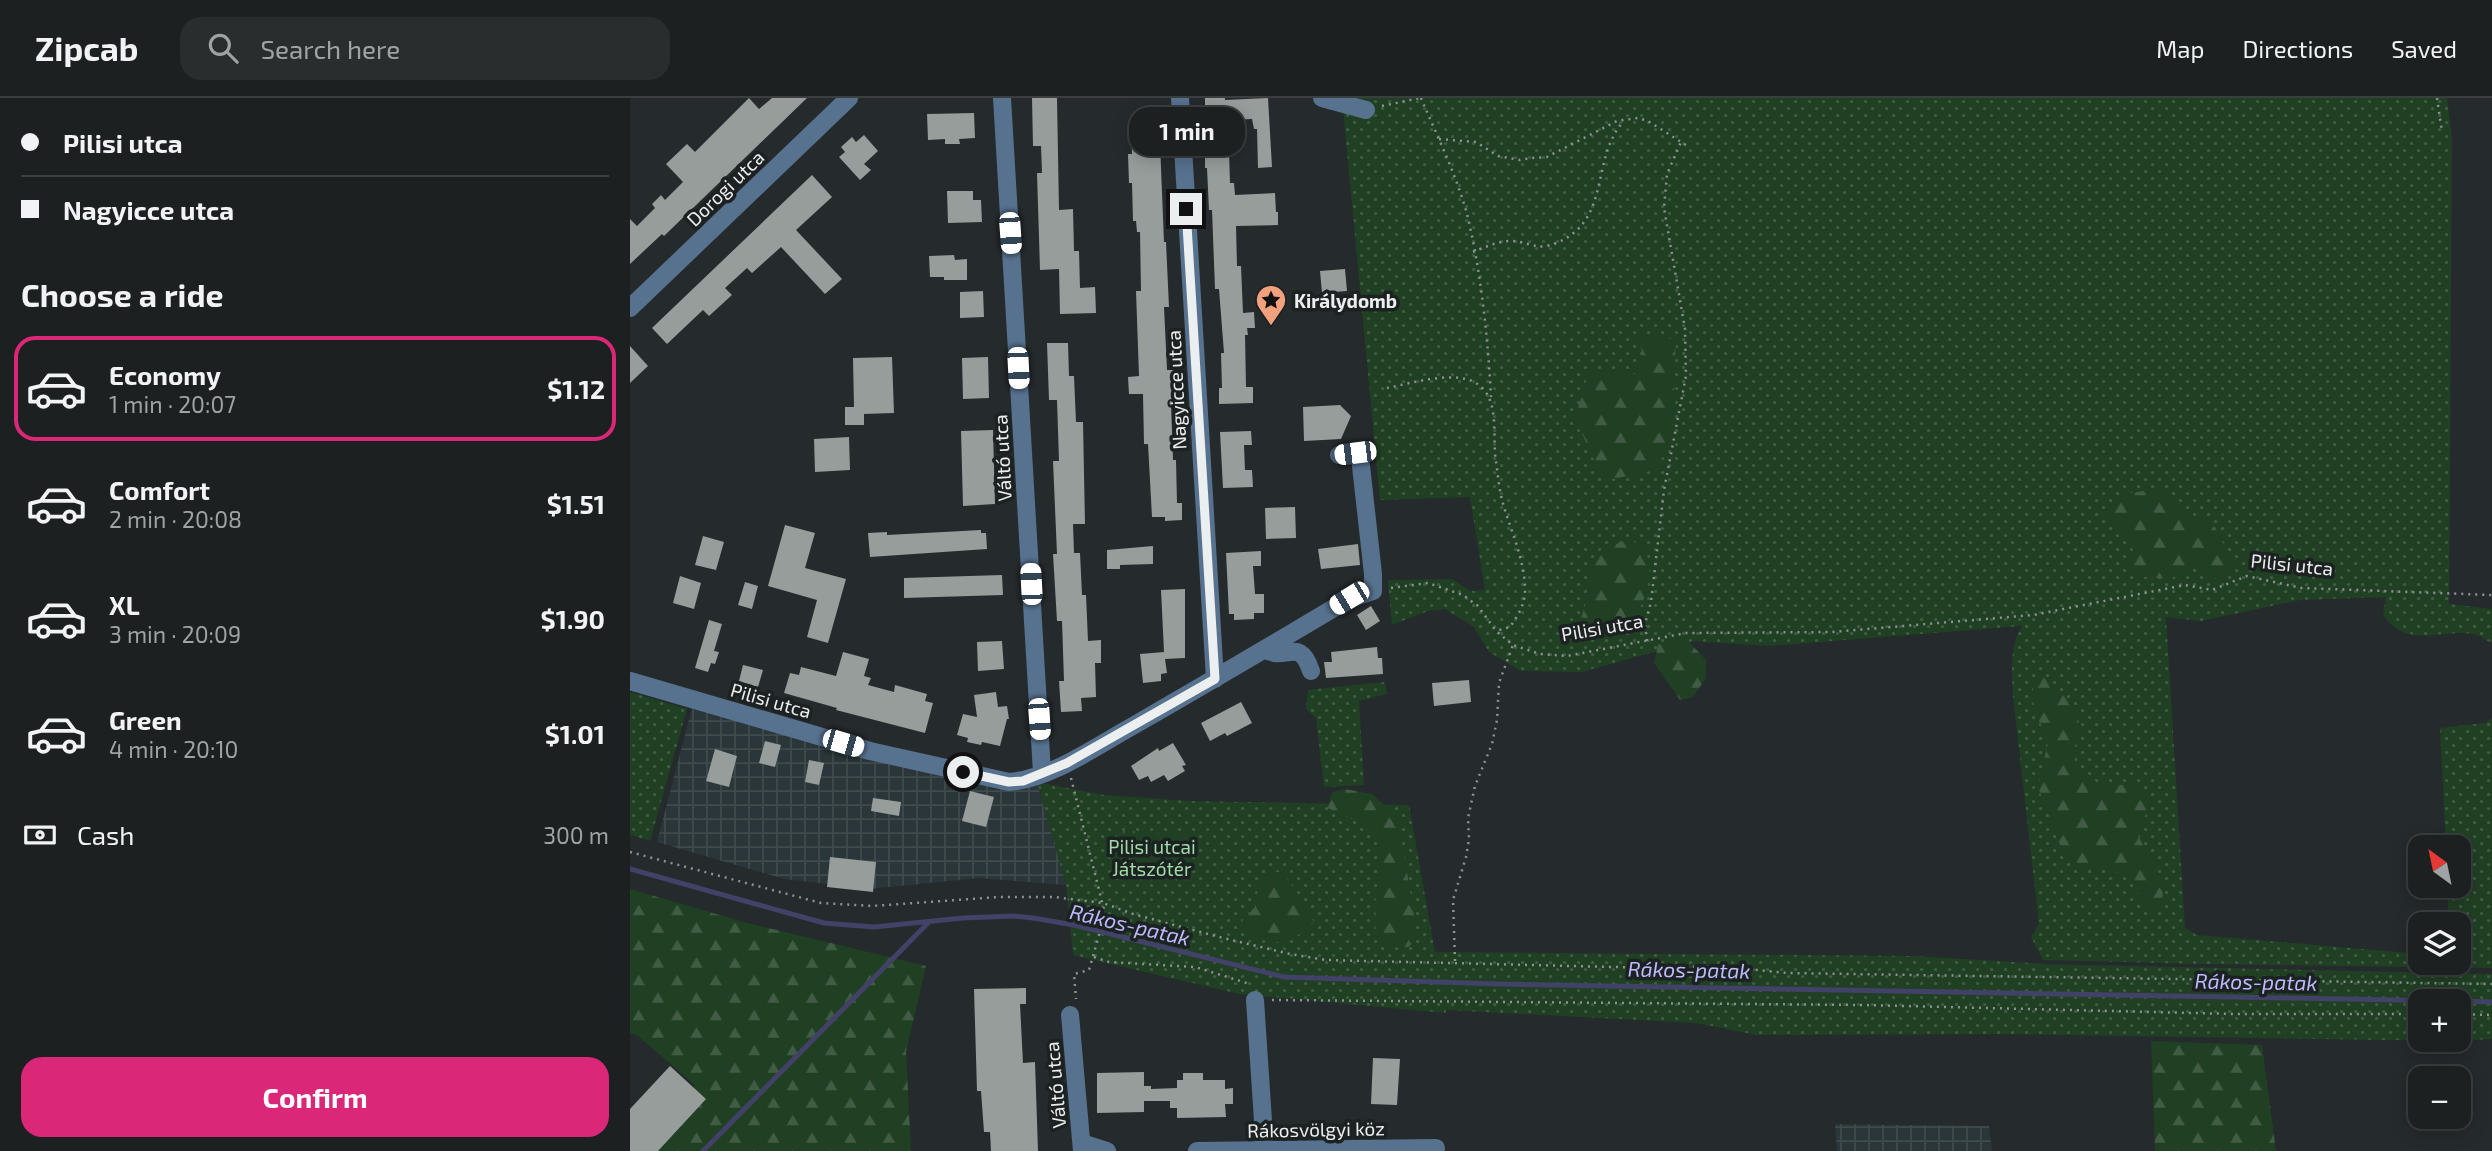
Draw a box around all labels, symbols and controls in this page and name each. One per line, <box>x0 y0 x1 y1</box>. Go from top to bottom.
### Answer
search box <box>180 17 670 80</box>
text: Zipcab <box>35 28 138 68</box>
icon: search <box>204 29 242 67</box>
text: Search here <box>260 33 400 64</box>
text: Map <box>2156 34 2204 63</box>
text: Directions <box>2242 34 2353 63</box>
text: Saved <box>2391 34 2457 63</box>
callout: 1 min <box>1128 108 1244 156</box>
text: 1 min <box>1159 117 1215 145</box>
text: Pilisi utca <box>63 127 183 158</box>
street label: Dorogi utca <box>681 145 769 231</box>
route end <box>1170 193 1202 225</box>
text: Nagyicce utca <box>63 194 234 225</box>
car <box>999 211 1022 255</box>
text: Choose a ride <box>21 275 224 313</box>
place icon: Királydomb <box>1254 283 1288 327</box>
place label: Királydomb <box>1294 289 1397 313</box>
street label: Nagyicce utca <box>1161 330 1191 450</box>
car <box>1007 346 1030 390</box>
icon: car <box>25 357 88 420</box>
text: Economy <box>109 359 221 390</box>
text: $1.12 <box>547 373 605 404</box>
text: 1 min · 20:07 <box>109 390 236 418</box>
street label: Váltó utca <box>988 414 1016 502</box>
car <box>1333 440 1378 466</box>
icon: car <box>25 472 88 535</box>
text: Comfort <box>109 474 210 505</box>
text: $1.51 <box>547 488 605 519</box>
text: 2 min · 20:08 <box>109 505 242 533</box>
street label: Pilisi utca <box>2250 548 2334 580</box>
car <box>1020 562 1043 606</box>
car <box>1326 578 1373 618</box>
icon: car <box>25 587 88 650</box>
text: XL <box>109 589 140 620</box>
text: $1.90 <box>541 603 605 634</box>
street label: Pilisi utca <box>1559 608 1645 646</box>
text: 3 min · 20:09 <box>109 620 241 648</box>
street label: Pilisi utca <box>728 678 814 722</box>
car <box>1028 697 1051 741</box>
icon: car <box>25 702 88 765</box>
text: Green <box>109 704 182 735</box>
text: $1.01 <box>545 718 605 749</box>
car <box>820 727 867 759</box>
text: 4 min · 20:10 <box>109 735 238 763</box>
route start <box>947 756 979 788</box>
icon: cash <box>21 816 59 854</box>
text: Cash <box>77 819 134 850</box>
text: 300 m <box>543 821 609 849</box>
park label: Pilisi utcai Játszótér <box>1108 835 1196 880</box>
north arrow <box>2408 835 2471 898</box>
map controls <box>2408 835 2471 1129</box>
water label: Rákos-patak <box>1068 898 1193 950</box>
button: layers <box>2408 912 2471 975</box>
water label: Rákos-patak <box>1628 955 1751 983</box>
water label: Rákos-patak <box>2195 967 2318 995</box>
button: + <box>2408 989 2471 1052</box>
street label: Váltó utca <box>1040 1041 1070 1129</box>
button: Confirm <box>21 1057 609 1137</box>
button: − <box>2408 1066 2471 1129</box>
street label: Rákosvölgyi köz <box>1247 1116 1385 1142</box>

